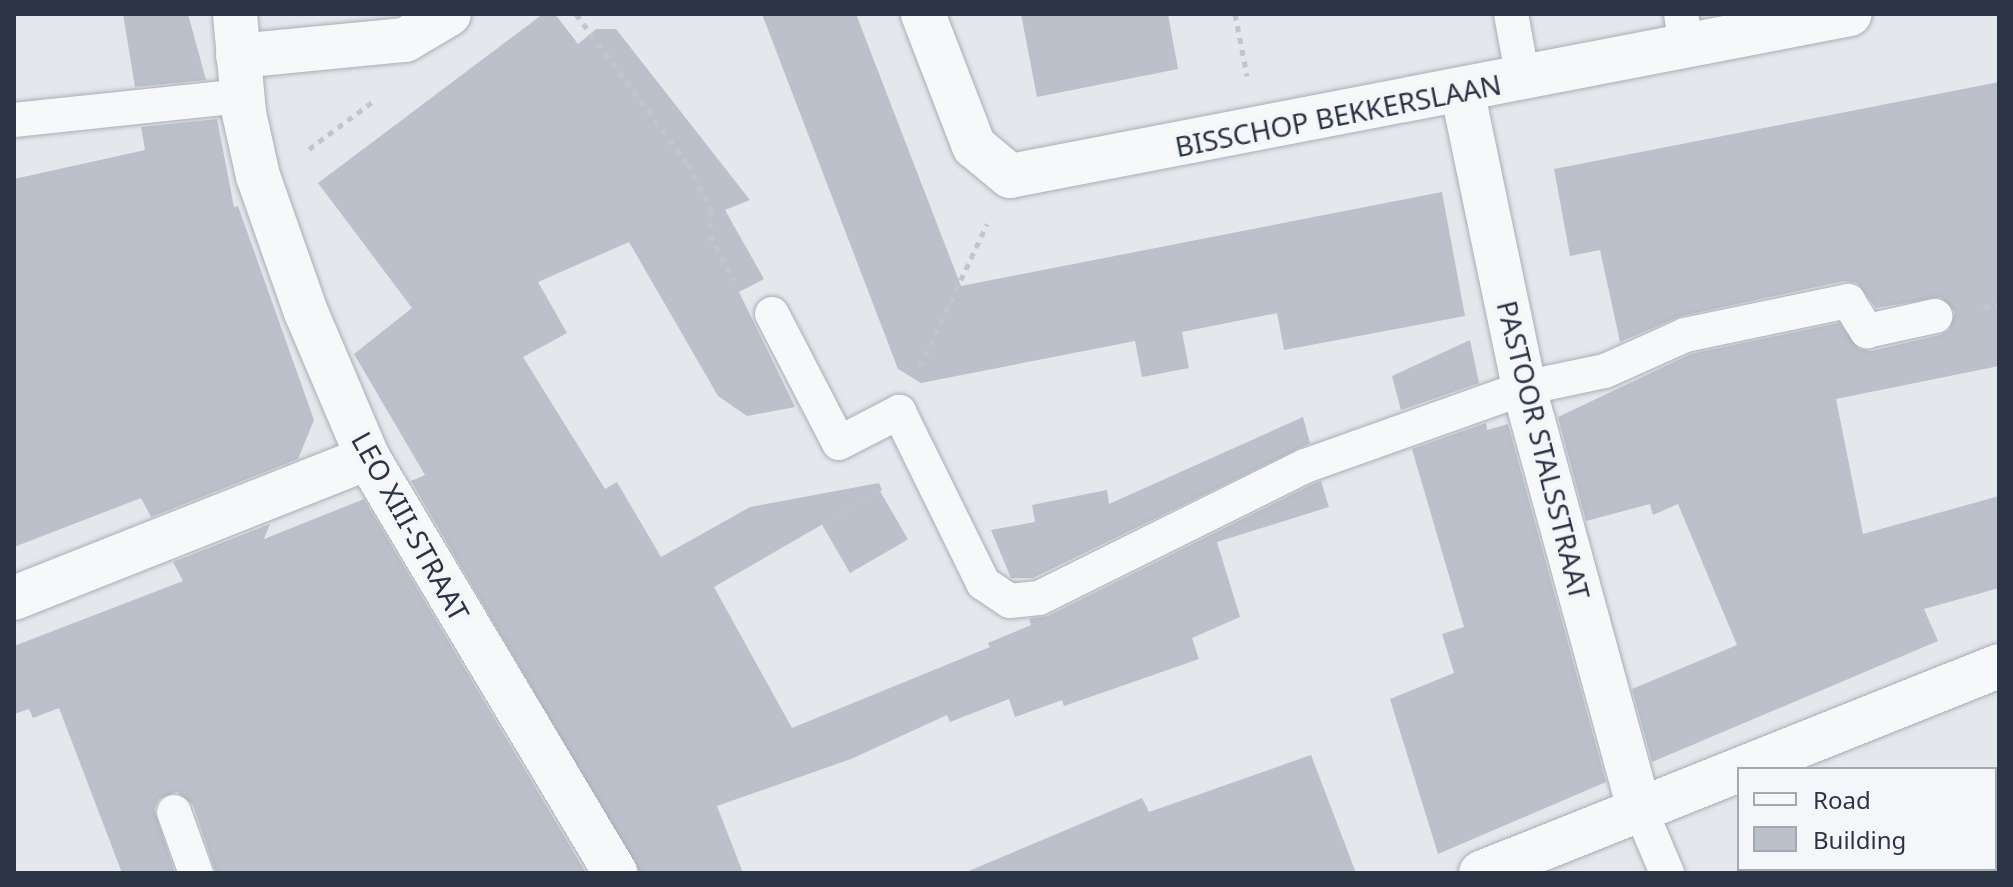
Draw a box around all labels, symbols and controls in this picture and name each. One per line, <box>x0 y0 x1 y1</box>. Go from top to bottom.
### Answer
street label: BISSCHOP BEKKERSLAAN <box>1172 67 1504 163</box>
street label: PASTOOR STALSSTRAAT <box>1491 297 1597 603</box>
street label: LEO XIII-STRAAT <box>345 426 477 626</box>
legend <box>1737 767 1997 871</box>
text: Road <box>1813 783 1871 816</box>
text: Building <box>1813 823 1906 856</box>

